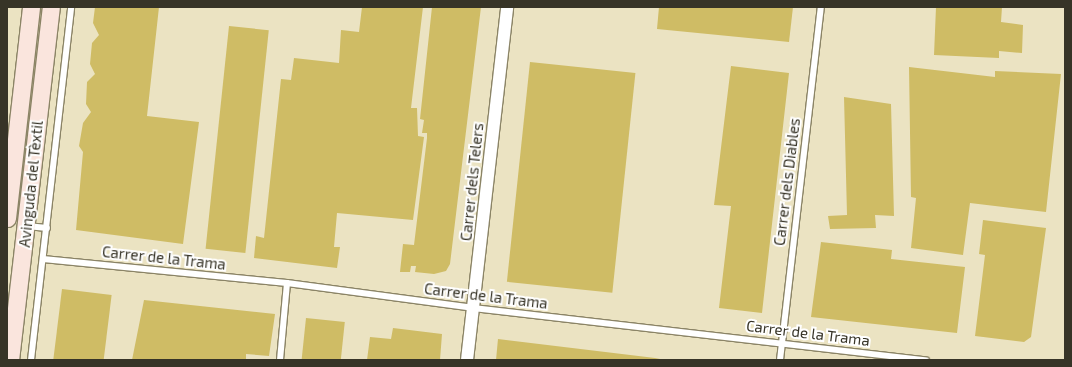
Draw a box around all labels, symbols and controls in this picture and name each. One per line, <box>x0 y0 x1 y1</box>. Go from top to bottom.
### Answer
street label: Carrer dels Diables <box>770 117 804 247</box>
street label: Avinguda del Tèxtil <box>15 119 47 249</box>
street label: Carrer dels Telers <box>457 122 487 242</box>
street label: Carrer de la Trama <box>101 243 227 273</box>
street label: Carrer de la Trama <box>423 279 549 313</box>
street label: Carrer de la Trama <box>745 316 871 350</box>

